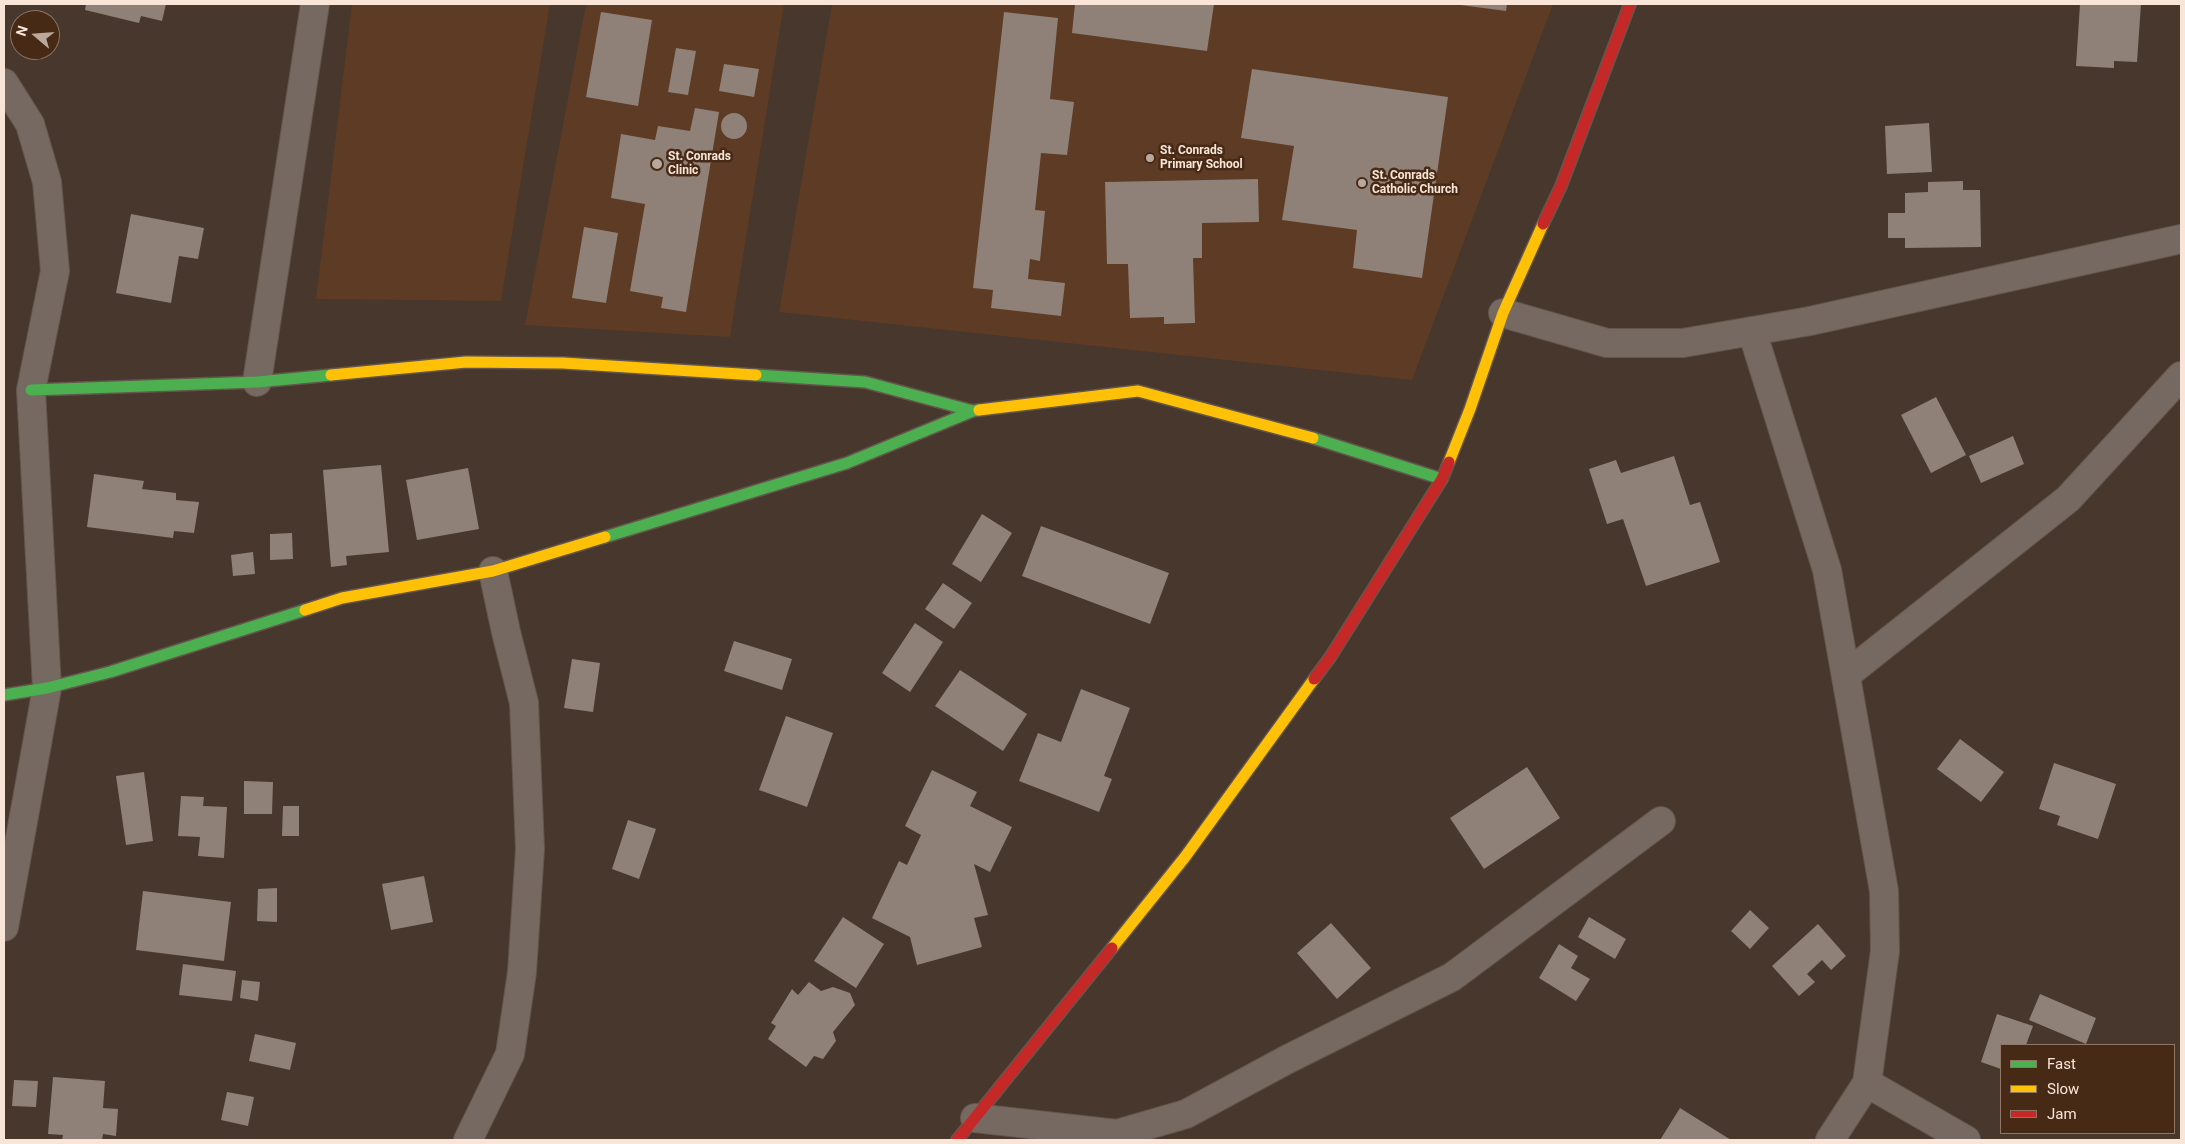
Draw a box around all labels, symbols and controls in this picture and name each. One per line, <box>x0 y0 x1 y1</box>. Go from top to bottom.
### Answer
north arrow <box>10 10 60 60</box>
text: N <box>13 24 31 38</box>
place label: St. Conrads Primary School <box>1160 144 1243 172</box>
place label: St. Conrads Clinic <box>668 150 731 178</box>
marker: St. Conrads Primary School <box>1144 152 1156 164</box>
marker: St. Conrads Clinic <box>650 157 664 171</box>
place label: St. Conrads Catholic Church <box>1372 169 1458 197</box>
marker: St. Conrads Catholic Church <box>1356 177 1368 189</box>
legend <box>2000 1044 2175 1134</box>
text: Fast <box>2047 1055 2076 1073</box>
text: Slow <box>2047 1080 2079 1098</box>
text: Jam <box>2047 1105 2077 1123</box>

